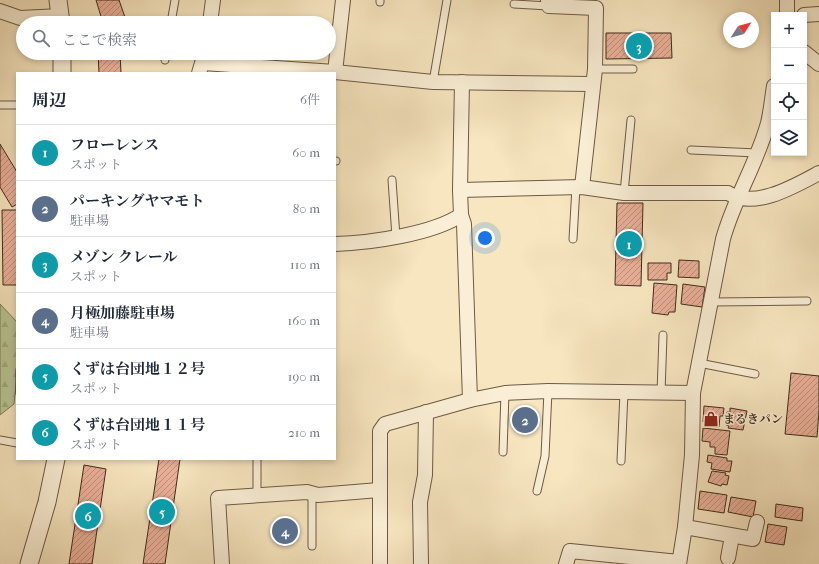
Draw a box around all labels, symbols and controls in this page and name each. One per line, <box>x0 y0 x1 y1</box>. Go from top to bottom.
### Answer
north arrow <box>723 12 759 48</box>
map controls <box>771 12 807 156</box>
button: + <box>771 12 807 48</box>
search box <box>16 16 336 60</box>
icon: search <box>30 27 52 49</box>
text: ここで検索 <box>62 31 137 49</box>
pin: 3 <box>626 31 652 61</box>
button: − <box>771 48 807 84</box>
button: locate <box>771 84 807 120</box>
text: 周辺 <box>32 90 66 110</box>
text: 6件 <box>300 92 320 107</box>
button: layers <box>771 120 807 156</box>
text: フローレンス <box>70 136 159 154</box>
text: 1 <box>43 145 47 160</box>
text: 60 m <box>292 145 320 160</box>
text: スポット <box>70 157 122 172</box>
text: パーキングヤマモト <box>70 192 205 210</box>
text: 2 <box>42 201 48 216</box>
text: 80 m <box>293 201 320 216</box>
text: 駐車場 <box>70 213 109 228</box>
your location <box>475 228 495 248</box>
pin: 1 <box>616 229 642 259</box>
text: メゾン クレール <box>70 248 177 266</box>
text: 3 <box>42 257 48 272</box>
text: 110 m <box>290 257 320 272</box>
text: スポット <box>70 269 122 284</box>
text: 月極加藤駐車場 <box>70 304 175 322</box>
text: 4 <box>41 313 49 328</box>
text: 160 m <box>288 313 320 328</box>
text: 駐車場 <box>70 325 109 340</box>
text: くずは台団地１２号 <box>70 360 205 378</box>
text: 5 <box>42 369 48 384</box>
text: 190 m <box>288 369 320 384</box>
text: スポット <box>70 381 122 396</box>
pin: 2 <box>512 405 538 435</box>
shop icon: まるきパン <box>702 410 720 428</box>
place label: まるきパン <box>723 412 783 426</box>
text: くずは台団地１１号 <box>70 416 205 434</box>
text: 6 <box>41 425 49 440</box>
text: 210 m <box>288 425 320 440</box>
text: スポット <box>70 437 122 452</box>
pin: 5 <box>149 497 175 527</box>
pin: 6 <box>75 501 101 531</box>
pin: 4 <box>272 516 298 546</box>

